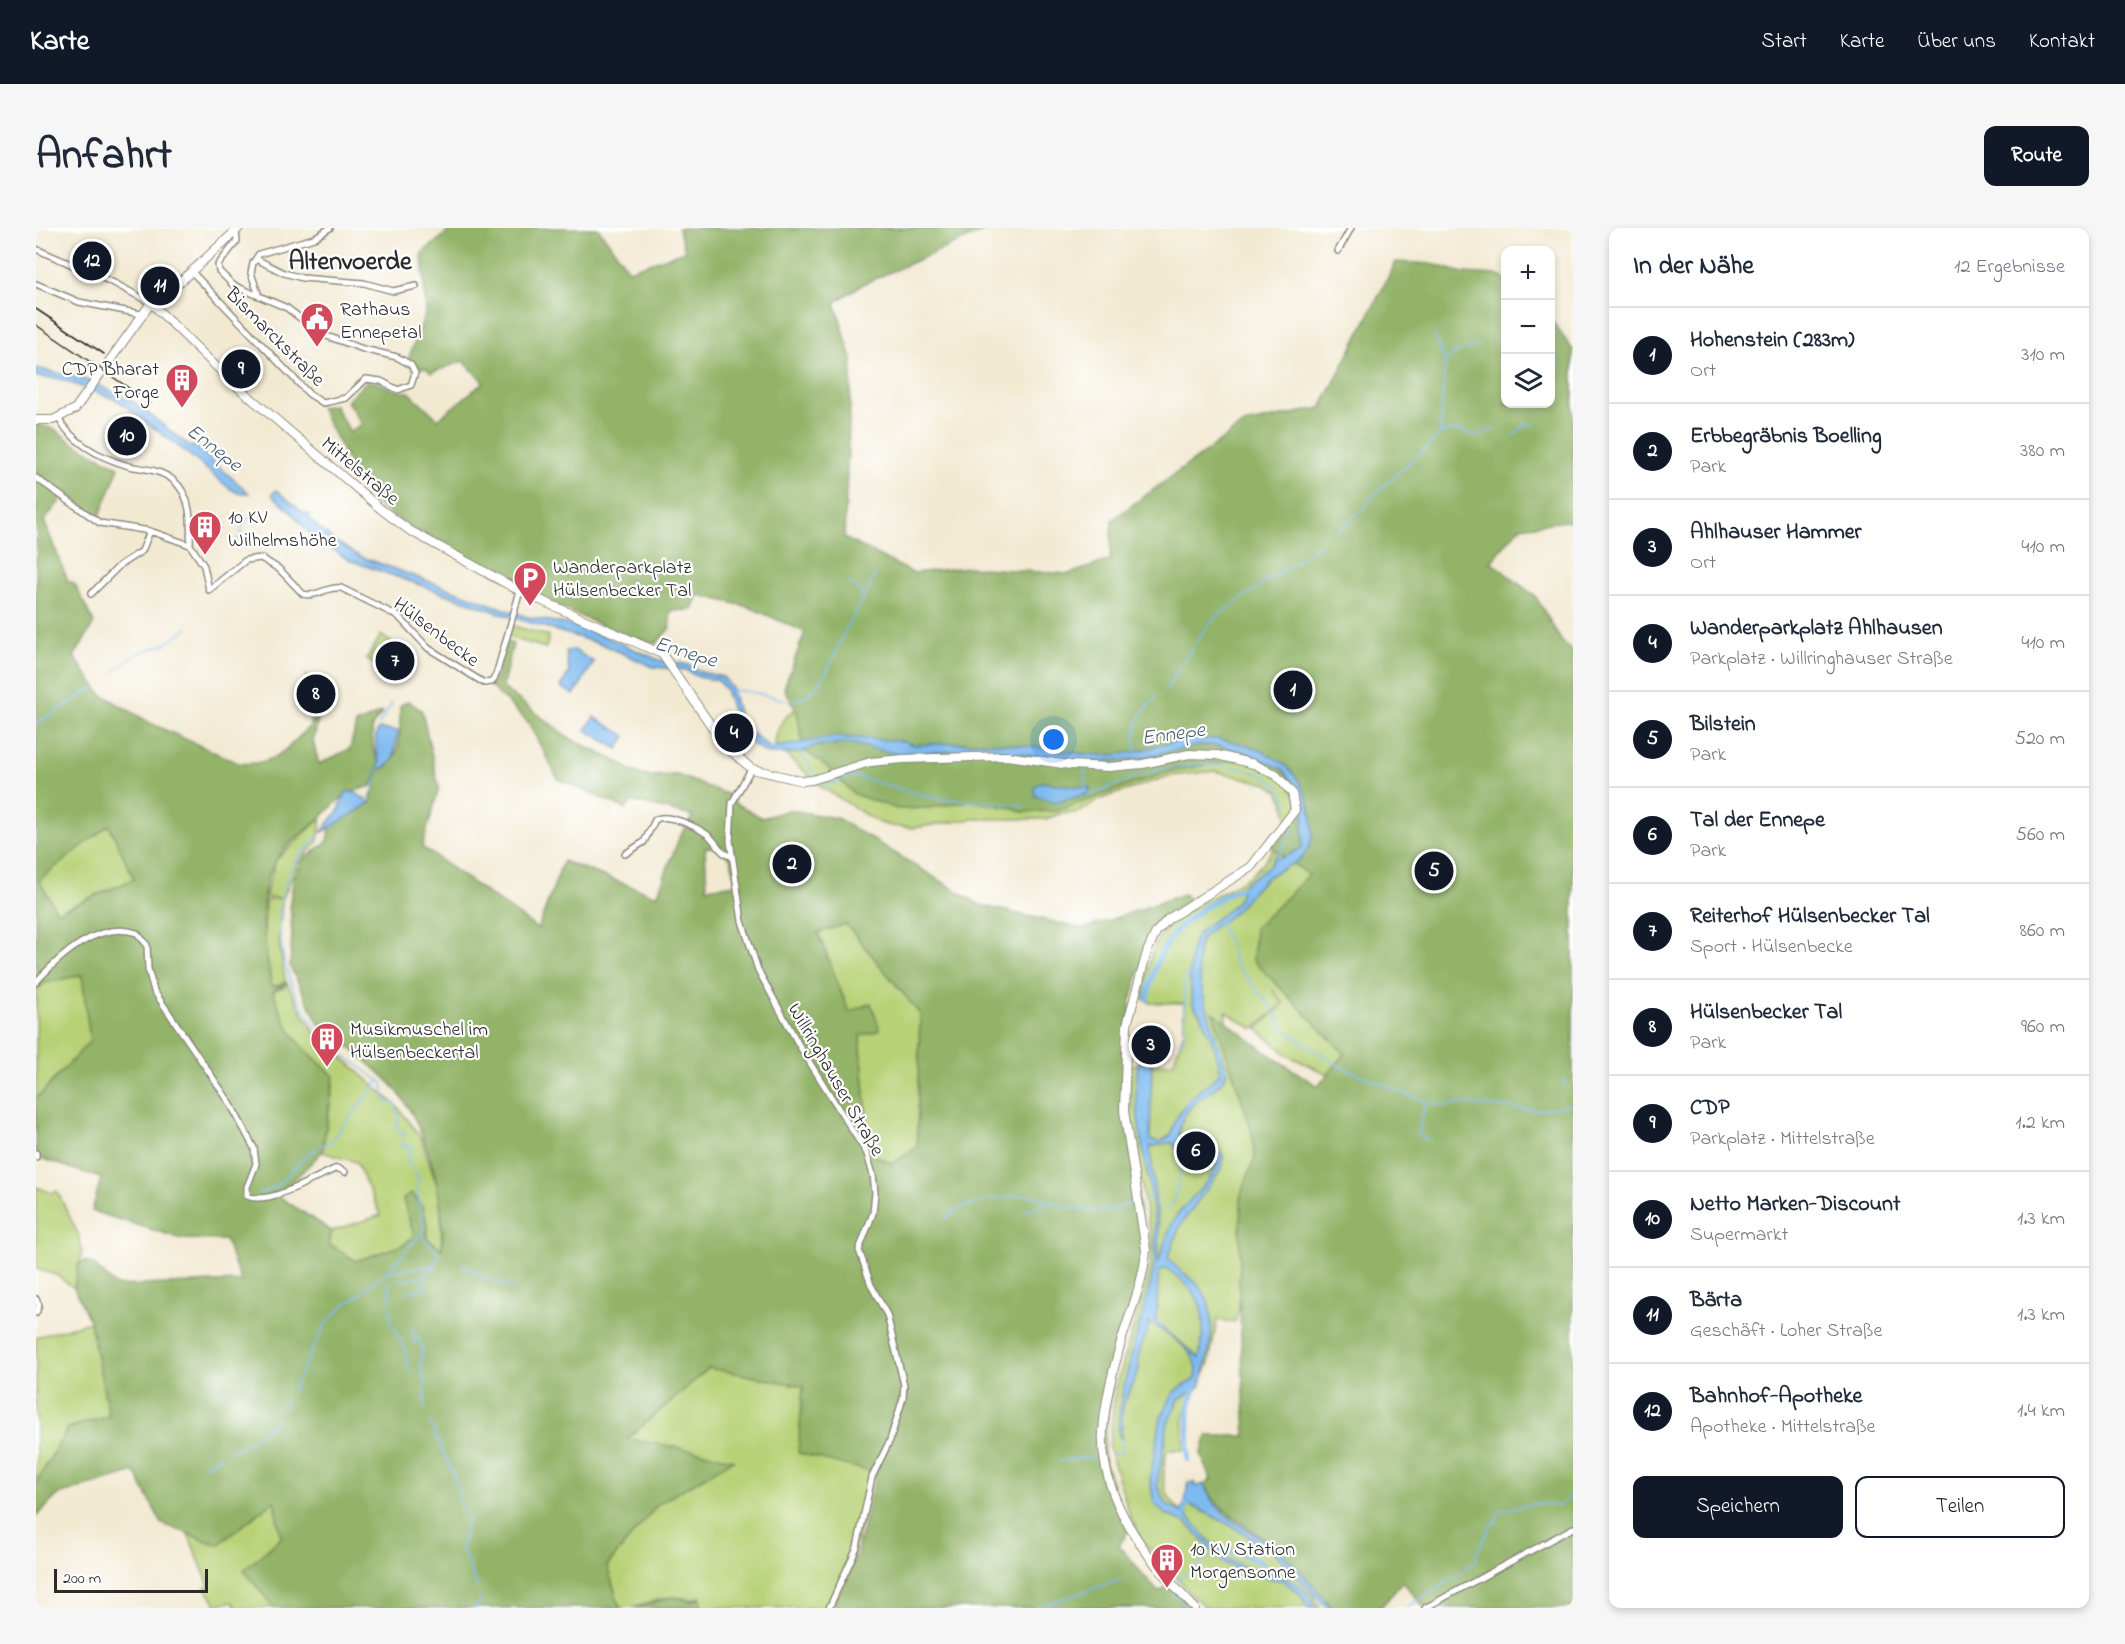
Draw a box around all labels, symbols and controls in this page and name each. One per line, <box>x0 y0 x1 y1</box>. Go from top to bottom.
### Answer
text: Karte <box>30 22 89 63</box>
text: Start <box>1761 27 1807 57</box>
text: Karte <box>1840 27 1884 57</box>
text: Über uns <box>1917 27 1996 57</box>
text: Kontakt <box>2029 27 2095 57</box>
text: Anfahrt <box>36 126 172 187</box>
button: Route <box>1984 126 2089 186</box>
pin: 12 <box>72 238 112 284</box>
district label: Altenvoerde <box>288 244 413 282</box>
map controls <box>1501 246 1555 408</box>
button: + <box>1501 246 1555 300</box>
text: In der Nähe <box>1633 248 1754 286</box>
text: 12 Ergebnisse <box>1954 253 2065 282</box>
pin: 11 <box>140 264 180 308</box>
street label: Bismarckstraße <box>217 281 331 394</box>
place label: Rathaus Ennepetal <box>340 296 422 348</box>
button: − <box>1501 300 1555 354</box>
public building icon: Rathaus Ennepetal <box>299 301 335 348</box>
text: Hohenstein (283m) <box>1690 325 1855 357</box>
text: 1 <box>1649 341 1656 370</box>
text: 310 m <box>2021 341 2065 370</box>
pin: 9 <box>222 346 260 392</box>
button: layers <box>1501 354 1555 408</box>
place label: CDP Bharat Forge <box>62 356 159 409</box>
text: Ort <box>1690 357 1716 386</box>
building icon: CDP Bharat Forge <box>164 362 200 409</box>
pin: 10 <box>108 414 146 458</box>
water label: Ennepe <box>179 417 249 481</box>
text: Erbbegräbnis Boelling <box>1690 421 1882 453</box>
street label: Mittelstraße <box>314 430 405 514</box>
text: 2 <box>1648 437 1657 466</box>
text: 380 m <box>2020 437 2065 466</box>
text: Park <box>1690 453 1726 482</box>
place label: 10 KV Wilhelmshöhe <box>228 504 337 556</box>
building icon: 10 KV Wilhelmshöhe <box>187 509 223 556</box>
text: Ahlhauser Hammer <box>1690 517 1861 549</box>
text: 3 <box>1648 533 1657 562</box>
text: 410 m <box>2021 533 2065 562</box>
text: Ort <box>1690 549 1716 578</box>
place label: Wanderparkplatz Hülsenbecker Tal <box>553 554 692 606</box>
parking icon: Wanderparkplatz Hülsenbecker Tal <box>512 560 548 607</box>
street label: Hülsenbecke <box>386 591 485 675</box>
text: Wanderparkplatz Ahlhausen <box>1690 613 1943 645</box>
water label: Ennepe <box>651 629 722 677</box>
text: 4 <box>1648 629 1657 658</box>
text: 410 m <box>2021 629 2065 658</box>
pin: 7 <box>376 638 414 684</box>
text: Parkplatz · Willringhauser Straße <box>1690 645 1953 674</box>
pin: 1 <box>1274 668 1312 712</box>
pin: 8 <box>296 672 336 716</box>
text: Bilstein <box>1690 709 1756 741</box>
pin: 4 <box>714 710 754 756</box>
water label: Ennepe <box>1140 715 1208 754</box>
your location <box>1039 725 1068 754</box>
text: 5 <box>1647 725 1658 754</box>
text: 520 m <box>2014 725 2065 754</box>
text: Park <box>1690 741 1726 770</box>
text: Tal der Ennepe <box>1690 805 1825 837</box>
text: 6 <box>1648 821 1657 850</box>
text: 560 m <box>2016 821 2065 850</box>
text: Park <box>1690 837 1726 866</box>
pin: 2 <box>772 842 812 886</box>
pin: 5 <box>1414 848 1454 894</box>
text: Reiterhof Hülsenbecker Tal <box>1690 901 1930 933</box>
text: 7 <box>1648 917 1657 946</box>
text: 860 m <box>2020 917 2065 946</box>
text: Sport · Hülsenbecke <box>1690 933 1853 962</box>
text: Hülsenbecker Tal <box>1690 997 1842 1029</box>
street label: Willringhauser Straße <box>778 998 891 1163</box>
text: 8 <box>1649 1013 1656 1042</box>
text: 960 m <box>2021 1013 2065 1042</box>
place label: Musikmuschel im Hülsenbeckertal <box>350 1016 488 1068</box>
building icon: Musikmuschel im Hülsenbeckertal <box>309 1021 345 1068</box>
pin: 3 <box>1132 1022 1170 1068</box>
text: Park <box>1690 1029 1726 1058</box>
text: CDP <box>1690 1093 1730 1125</box>
text: 9 <box>1649 1109 1656 1138</box>
text: 1.2 km <box>2015 1109 2065 1138</box>
text: Parkplatz · Mittelstraße <box>1690 1125 1875 1154</box>
pin: 6 <box>1176 1128 1216 1174</box>
text: Netto Marken-Discount <box>1690 1189 1900 1221</box>
text: 10 <box>1645 1205 1660 1234</box>
text: 1.3 km <box>2017 1205 2065 1234</box>
text: Supermarkt <box>1690 1221 1788 1250</box>
text: Bärta <box>1690 1285 1742 1317</box>
text: 11 <box>1646 1301 1659 1330</box>
text: 1.3 km <box>2017 1301 2065 1330</box>
text: Geschäft · Loher Straße <box>1690 1317 1882 1346</box>
text: Bahnhof-Apotheke <box>1690 1381 1862 1413</box>
text: 12 <box>1644 1397 1661 1426</box>
text: 1.4 km <box>2017 1397 2065 1426</box>
text: Apotheke · Mittelstraße <box>1690 1413 1876 1442</box>
button: Speichern <box>1633 1476 1843 1538</box>
button: Teilen <box>1855 1476 2065 1538</box>
place label: 10 KV Station Morgensonne <box>1190 1536 1296 1589</box>
building icon: 10 KV Station Morgensonne <box>1149 1542 1185 1589</box>
scale bar <box>54 1566 208 1594</box>
text: 200 m <box>63 1567 101 1591</box>

